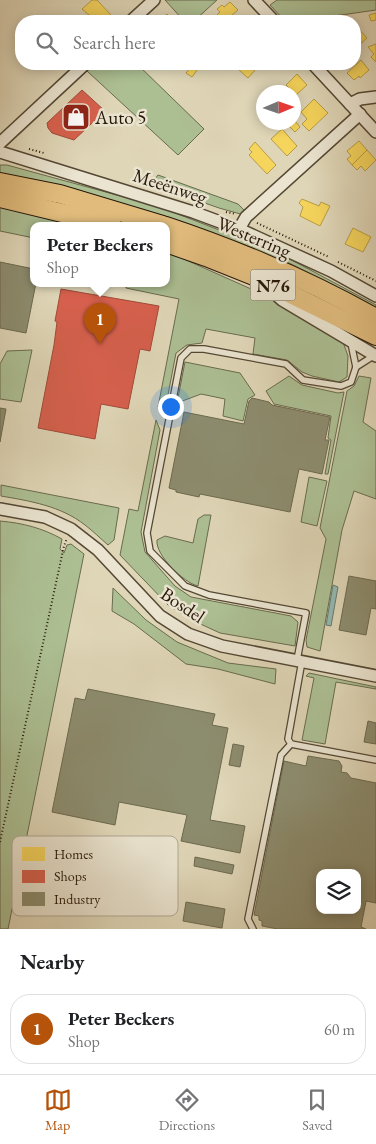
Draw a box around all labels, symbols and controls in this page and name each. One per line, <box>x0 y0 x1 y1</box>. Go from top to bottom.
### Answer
search box <box>15 15 361 70</box>
icon: search <box>33 29 61 57</box>
text: Search here <box>73 30 155 55</box>
north arrow <box>256 85 301 130</box>
shop icon: Auto 5 <box>61 102 91 132</box>
place label: Auto 5 <box>94 105 146 130</box>
street label: Meeënweg <box>130 162 211 210</box>
street label: Westerring <box>213 210 295 264</box>
popup <box>30 222 170 287</box>
text: Peter Beckers <box>47 232 153 257</box>
text: Shop <box>47 257 79 278</box>
road number: N76 <box>250 270 296 300</box>
pin: 1 <box>84 303 116 344</box>
your location <box>158 394 184 420</box>
street label: Bosdel <box>156 581 210 629</box>
legend <box>12 836 178 916</box>
text: Homes <box>54 845 94 863</box>
text: Shops <box>54 867 87 885</box>
map controls <box>316 869 361 914</box>
button: layers <box>316 869 361 914</box>
text: Industry <box>54 890 101 908</box>
text: Nearby <box>20 948 84 975</box>
text: Peter Beckers <box>68 1006 174 1031</box>
text: 1 <box>33 1019 41 1040</box>
text: 60 m <box>324 1019 355 1040</box>
text: Shop <box>68 1031 100 1052</box>
tab: Map <box>44 1086 72 1134</box>
tab: Directions <box>159 1086 215 1134</box>
tab: Saved <box>302 1086 332 1134</box>

